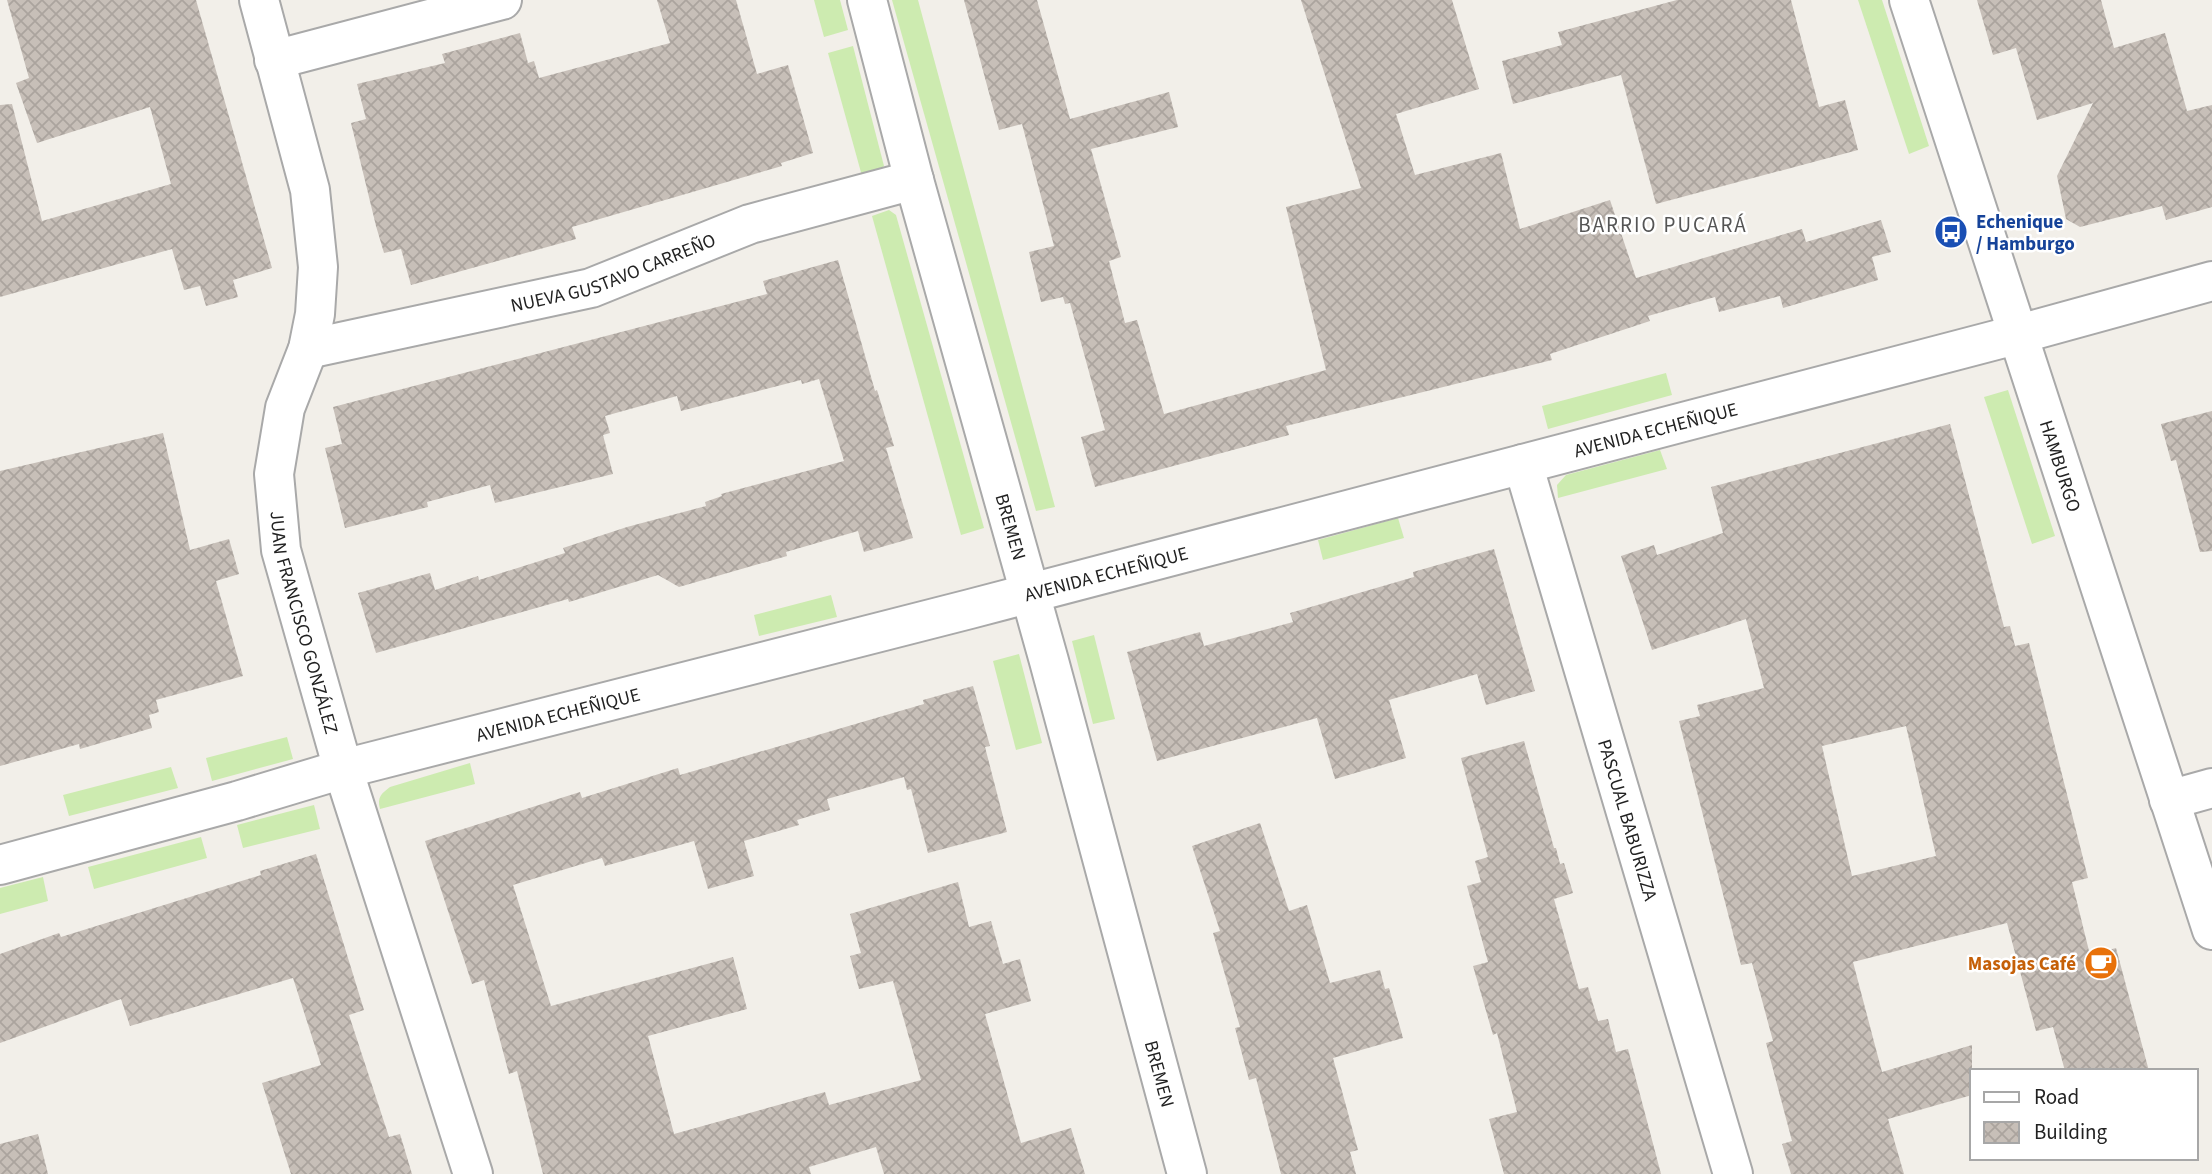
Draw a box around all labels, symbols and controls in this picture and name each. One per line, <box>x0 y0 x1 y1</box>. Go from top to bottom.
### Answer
place label: Echenique / Hamburgo <box>1976 209 2075 258</box>
district label: BARRIO PUCARÁ <box>1578 210 1748 240</box>
bus stop icon: Echenique / Hamburgo <box>1932 213 1970 251</box>
street label: NUEVA GUSTAVO CARREÑO <box>508 227 720 320</box>
street label: AVENIDA ECHEÑIQUE <box>1571 396 1741 465</box>
street label: HAMBURGO <box>2032 417 2087 516</box>
street label: BREMEN <box>988 491 1032 563</box>
street label: JUAN FRANCISCO GONZÁLEZ <box>262 510 344 737</box>
street label: AVENIDA ECHEÑIQUE <box>1022 540 1191 609</box>
street label: AVENIDA ECHEÑIQUE <box>473 682 643 750</box>
street label: PASCUAL BABURIZZA <box>1590 736 1664 905</box>
cafe icon: Masojas Café <box>2082 944 2120 982</box>
place label: Masojas Café <box>1968 951 2076 978</box>
street label: BREMEN <box>1137 1038 1180 1111</box>
legend <box>1970 1069 2198 1160</box>
text: Road <box>2034 1082 2079 1112</box>
text: Building <box>2034 1117 2108 1147</box>

